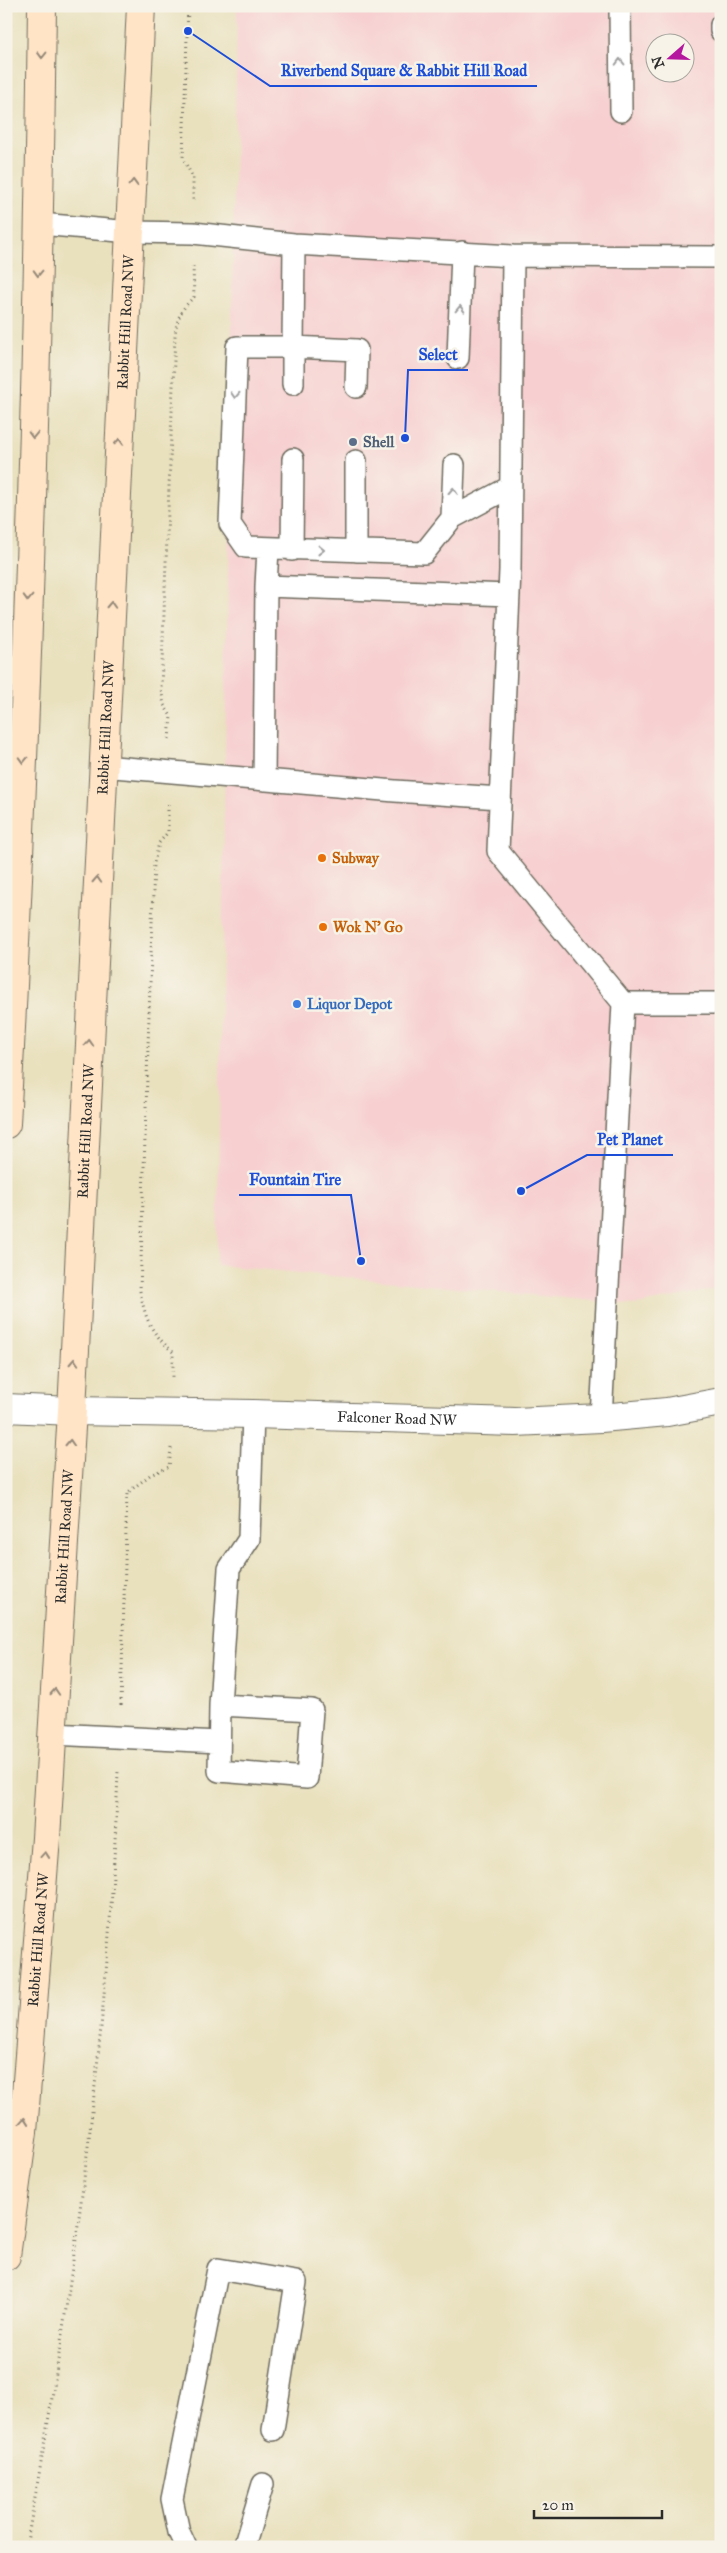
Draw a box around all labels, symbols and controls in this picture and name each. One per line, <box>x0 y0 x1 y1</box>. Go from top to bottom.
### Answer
north arrow <box>644 32 694 82</box>
one-way arrow <box>37 52 47 59</box>
text: N <box>648 54 668 71</box>
callout: Riverbend Square & Rabbit Hill Road <box>270 55 537 86</box>
one-way arrow <box>615 58 625 66</box>
text: Riverbend Square & Rabbit Hill Road <box>281 61 528 81</box>
one-way arrow <box>127 179 138 187</box>
street label: Rabbit Hill Road NW <box>113 254 138 390</box>
one-way arrow <box>33 269 44 277</box>
one-way arrow <box>455 305 466 313</box>
callout: Select <box>408 339 468 370</box>
text: Select <box>418 345 458 364</box>
one-way arrow <box>230 392 241 400</box>
one-way arrow <box>28 432 38 439</box>
place label: Shell <box>363 433 395 451</box>
marker: Shell <box>347 436 359 448</box>
one-way arrow <box>114 438 125 446</box>
one-way arrow <box>448 487 459 495</box>
one-way arrow <box>318 545 326 556</box>
one-way arrow <box>23 594 33 602</box>
one-way arrow <box>105 600 116 608</box>
street label: Rabbit Hill Road NW <box>93 659 118 795</box>
one-way arrow <box>18 756 28 764</box>
place label: Subway <box>332 849 380 868</box>
marker: Subway <box>316 852 328 864</box>
one-way arrow <box>91 876 102 884</box>
place label: Wok N' Go <box>333 918 403 936</box>
marker: Wok N' Go <box>317 921 329 933</box>
place label: Liquor Depot <box>307 995 393 1014</box>
marker: Liquor Depot <box>291 998 303 1010</box>
one-way arrow <box>84 1039 95 1047</box>
street label: Rabbit Hill Road NW <box>73 1063 98 1199</box>
callout: Pet Planet <box>587 1124 673 1155</box>
text: Pet Planet <box>597 1130 663 1149</box>
callout: Fountain Tire <box>239 1164 351 1195</box>
text: Fountain Tire <box>249 1170 341 1189</box>
one-way arrow <box>69 1358 80 1366</box>
street label: Falconer Road NW <box>337 1408 458 1429</box>
one-way arrow <box>64 1439 75 1447</box>
street label: Rabbit Hill Road NW <box>51 1468 77 1604</box>
one-way arrow <box>49 1688 60 1696</box>
one-way arrow <box>39 1850 50 1858</box>
street label: Rabbit Hill Road NW <box>24 1871 52 2008</box>
one-way arrow <box>18 2117 29 2125</box>
scale bar <box>534 2488 662 2520</box>
text: 20 m <box>542 2496 574 2514</box>

